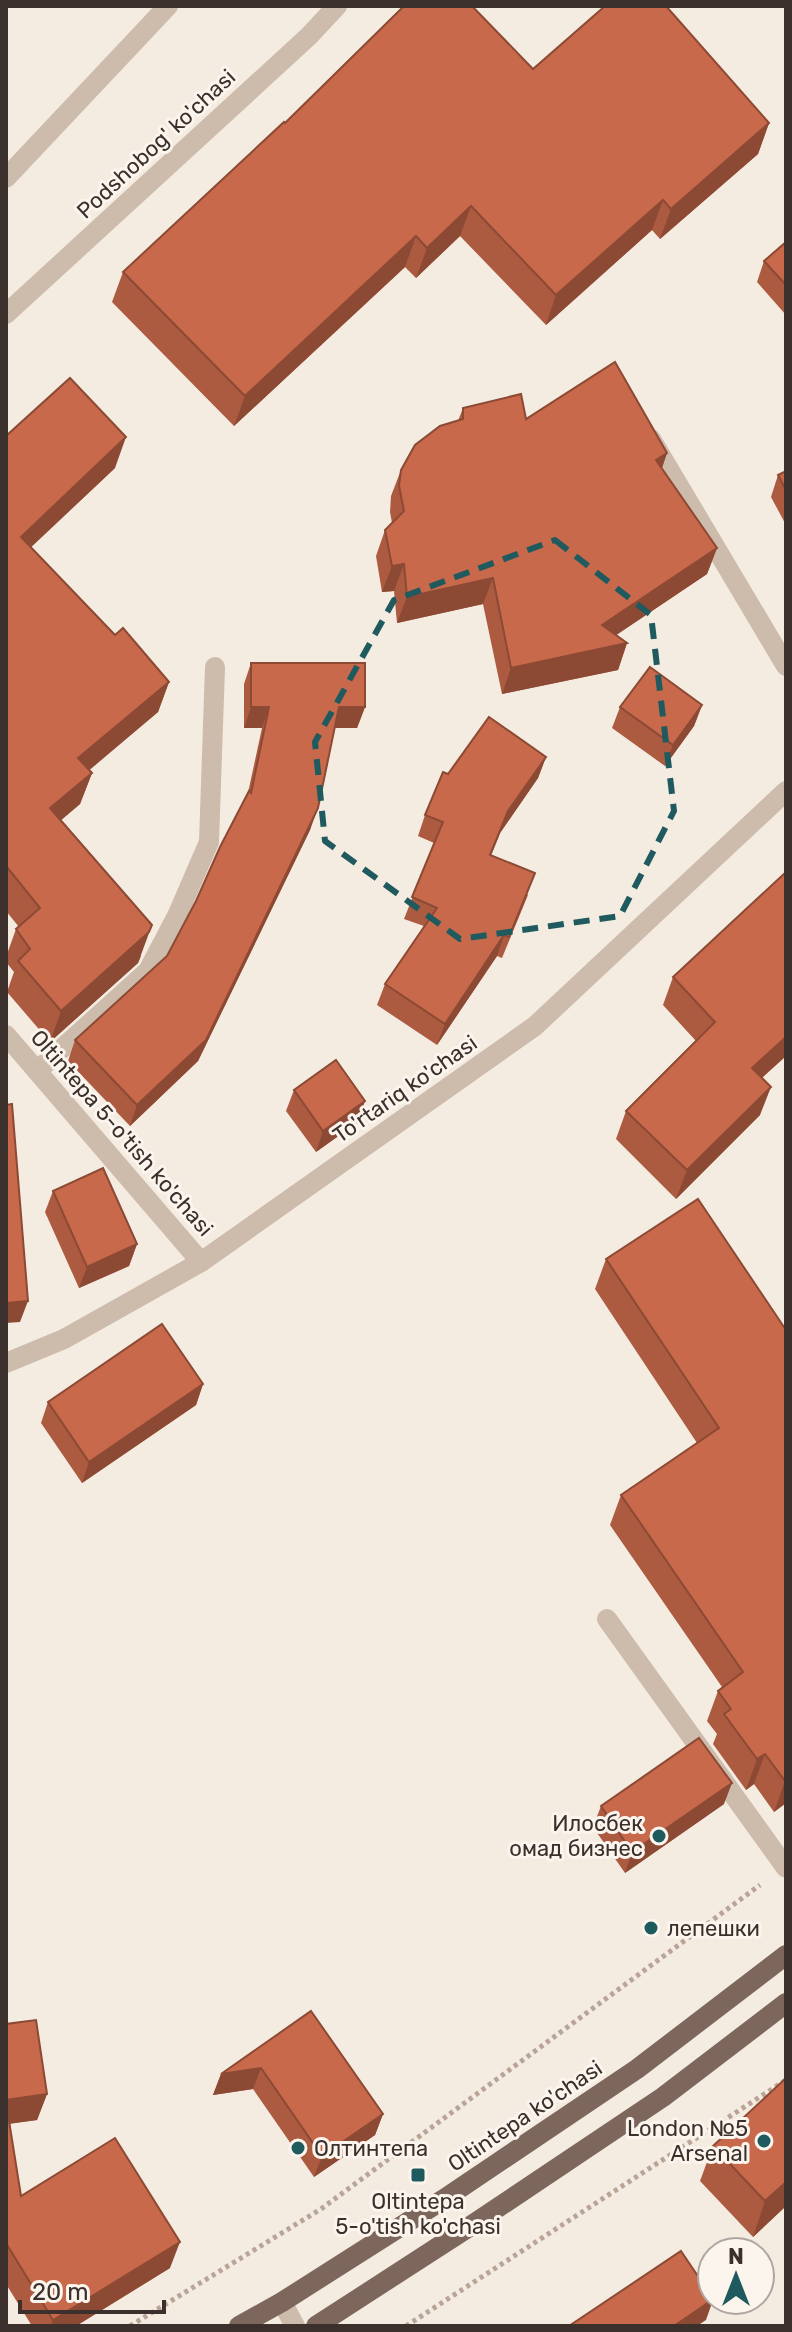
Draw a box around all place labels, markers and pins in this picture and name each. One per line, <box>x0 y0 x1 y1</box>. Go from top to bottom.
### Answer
place label: Илосбек омад бизнес <box>509 1810 643 1862</box>
marker: Илосбек омад бизнес <box>650 1827 668 1845</box>
place label: лепешки <box>667 1915 760 1942</box>
marker: лепешки <box>642 1919 660 1937</box>
place label: London №5 Arsenal <box>627 2115 748 2167</box>
marker: London №5 Arsenal <box>755 2132 773 2150</box>
place label: Олтинтепа <box>314 2135 428 2162</box>
marker: Олтинтепа <box>289 2139 307 2157</box>
marker: Oltintepa 5-o'tish ko'chasi <box>409 2166 427 2184</box>
place label: Oltintepa 5-o'tish ko'chasi <box>335 2188 501 2240</box>

